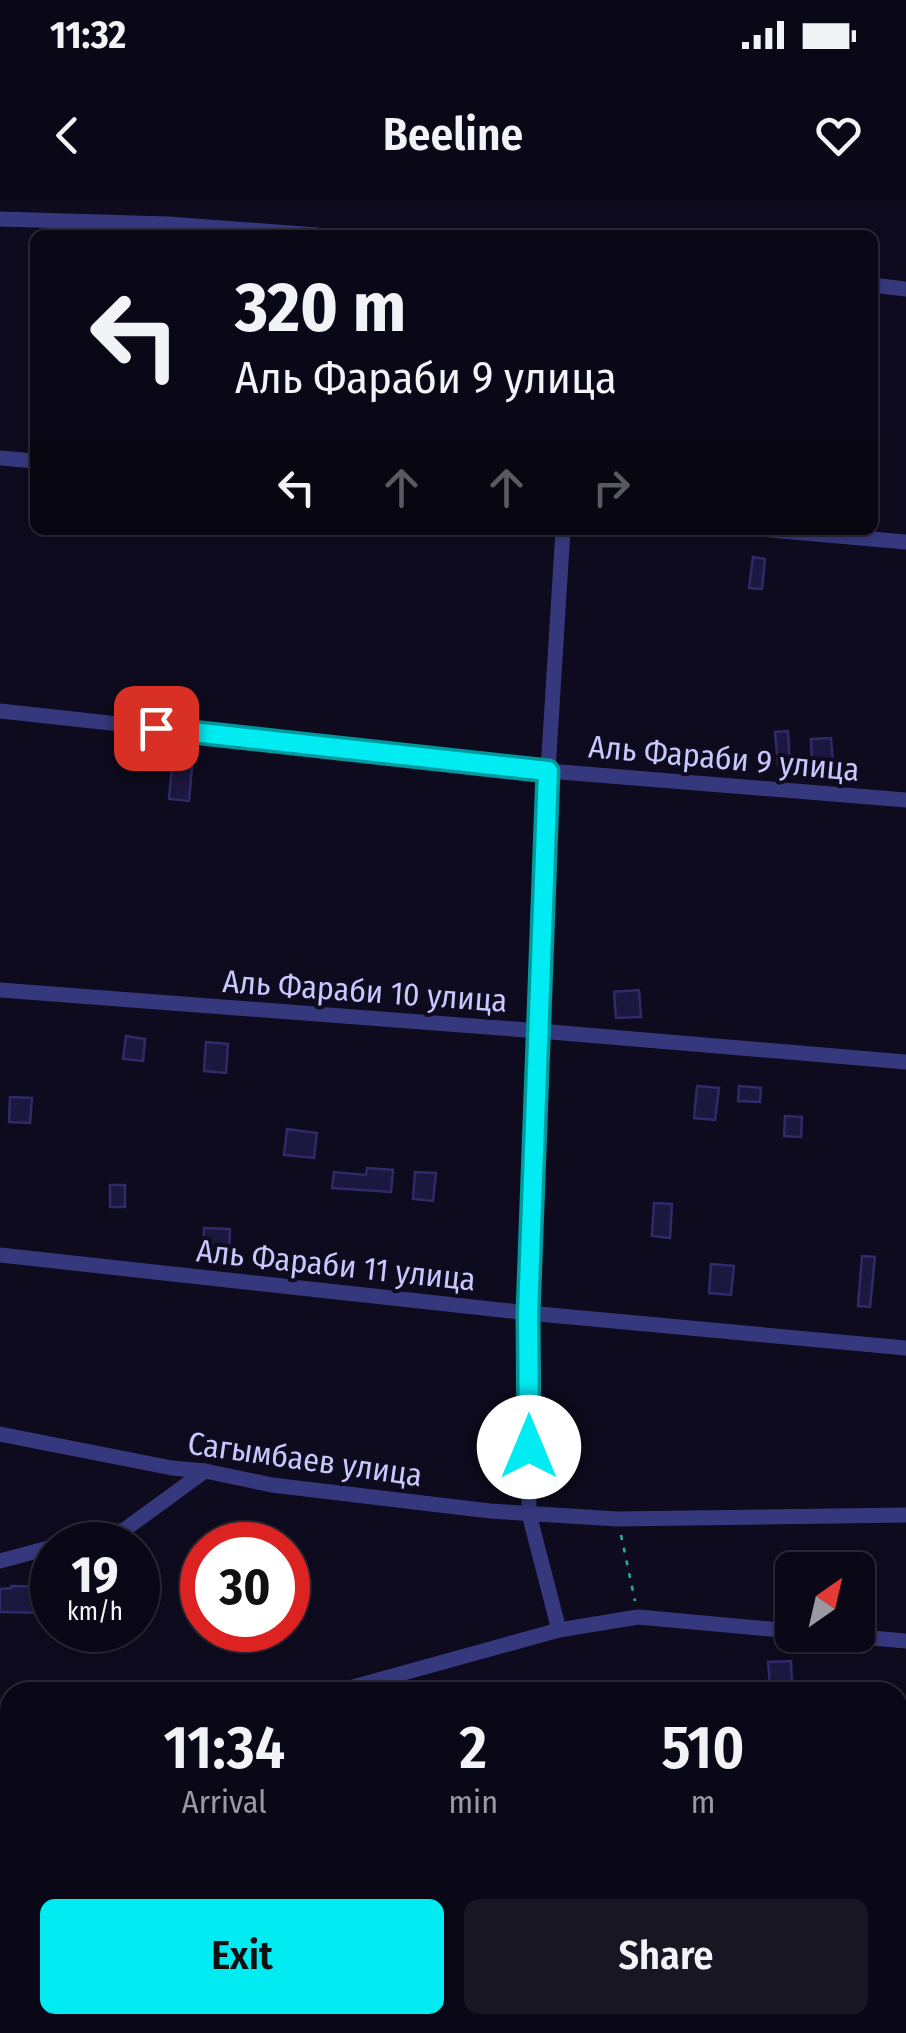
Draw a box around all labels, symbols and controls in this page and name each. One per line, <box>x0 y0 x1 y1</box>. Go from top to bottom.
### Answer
text: 11:32 <box>50 12 126 58</box>
icon: back <box>40 108 95 163</box>
text: Beeline <box>383 108 523 162</box>
icon: heart <box>811 108 866 163</box>
text: 320 m <box>235 266 406 350</box>
icon: left <box>70 270 200 400</box>
text: Аль Фараби 9 улица <box>235 351 617 405</box>
icon: left <box>269 460 324 515</box>
icon: ahead <box>374 460 429 515</box>
icon: ahead <box>479 460 534 515</box>
icon: right <box>584 460 639 515</box>
pin <box>114 686 199 771</box>
icon: arrive <box>129 701 184 756</box>
street label: Аль Фараби 9 улица <box>587 727 861 789</box>
street label: Аль Фараби 10 улица <box>221 962 509 1020</box>
street label: Аль Фараби 11 улица <box>195 1231 477 1299</box>
position arrow <box>477 1395 581 1499</box>
street label: Сагымбаев улица <box>185 1424 425 1494</box>
speed limit sign: 30 <box>180 1522 310 1652</box>
text: 19 <box>71 1545 118 1605</box>
north arrow <box>775 1552 875 1652</box>
map controls <box>775 1552 875 1652</box>
text: km/h <box>67 1597 123 1627</box>
text: 11:34 <box>163 1712 285 1784</box>
text: 2 <box>460 1712 487 1784</box>
text: 510 <box>661 1712 745 1784</box>
text: Arrival <box>182 1783 267 1821</box>
text: min <box>449 1783 498 1821</box>
text: m <box>691 1783 715 1821</box>
button: Exit <box>40 1899 444 2014</box>
button: Share <box>464 1899 868 2014</box>

